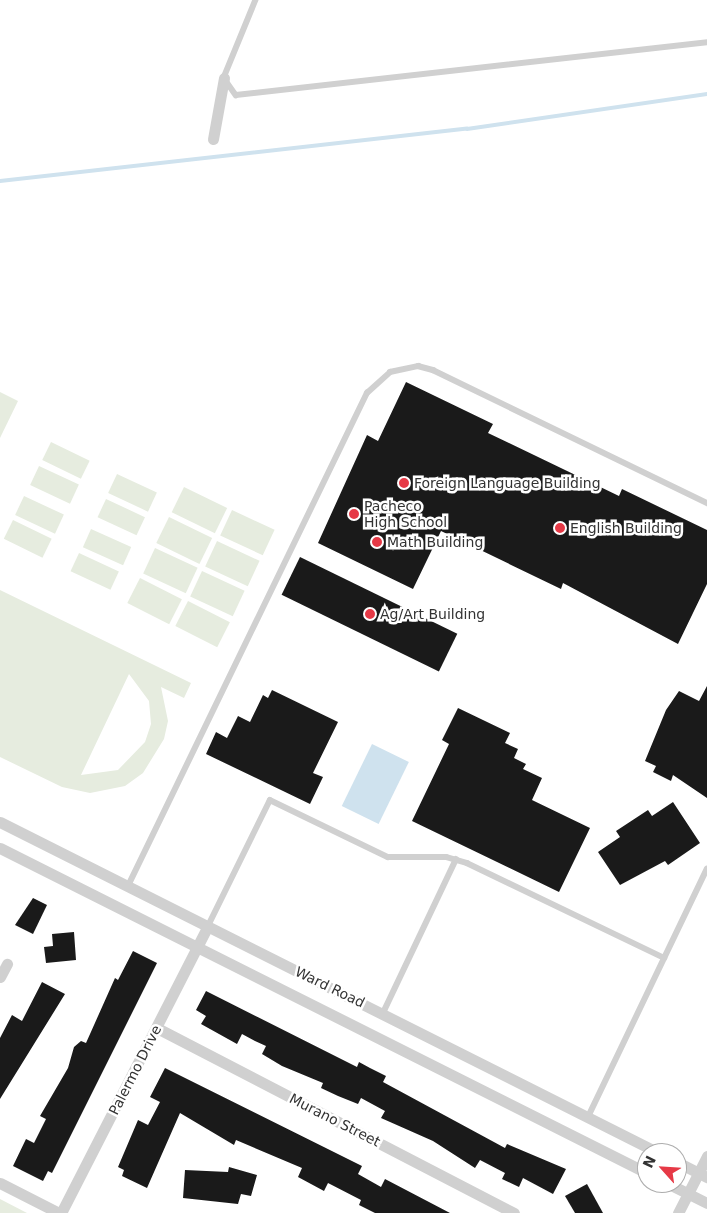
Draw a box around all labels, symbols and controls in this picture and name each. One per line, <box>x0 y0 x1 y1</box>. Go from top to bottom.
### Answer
place label: Foreign Language Building <box>414 475 601 491</box>
marker: Foreign Language Building <box>398 477 410 489</box>
place label: Pacheco High School <box>364 498 447 530</box>
marker: Pacheco High School <box>348 508 360 520</box>
place label: English Building <box>570 520 682 536</box>
marker: English Building <box>554 522 566 534</box>
place label: Math Building <box>387 534 483 550</box>
marker: Math Building <box>371 536 383 548</box>
place label: Ag/Art Building <box>380 606 485 622</box>
marker: Ag/Art Building <box>364 608 376 620</box>
street label: Ward Road <box>292 963 368 1011</box>
street label: Palermo Drive <box>105 1022 165 1118</box>
street label: Murano Street <box>287 1090 383 1150</box>
north arrow <box>637 1143 687 1193</box>
text: N <box>640 1153 659 1171</box>

